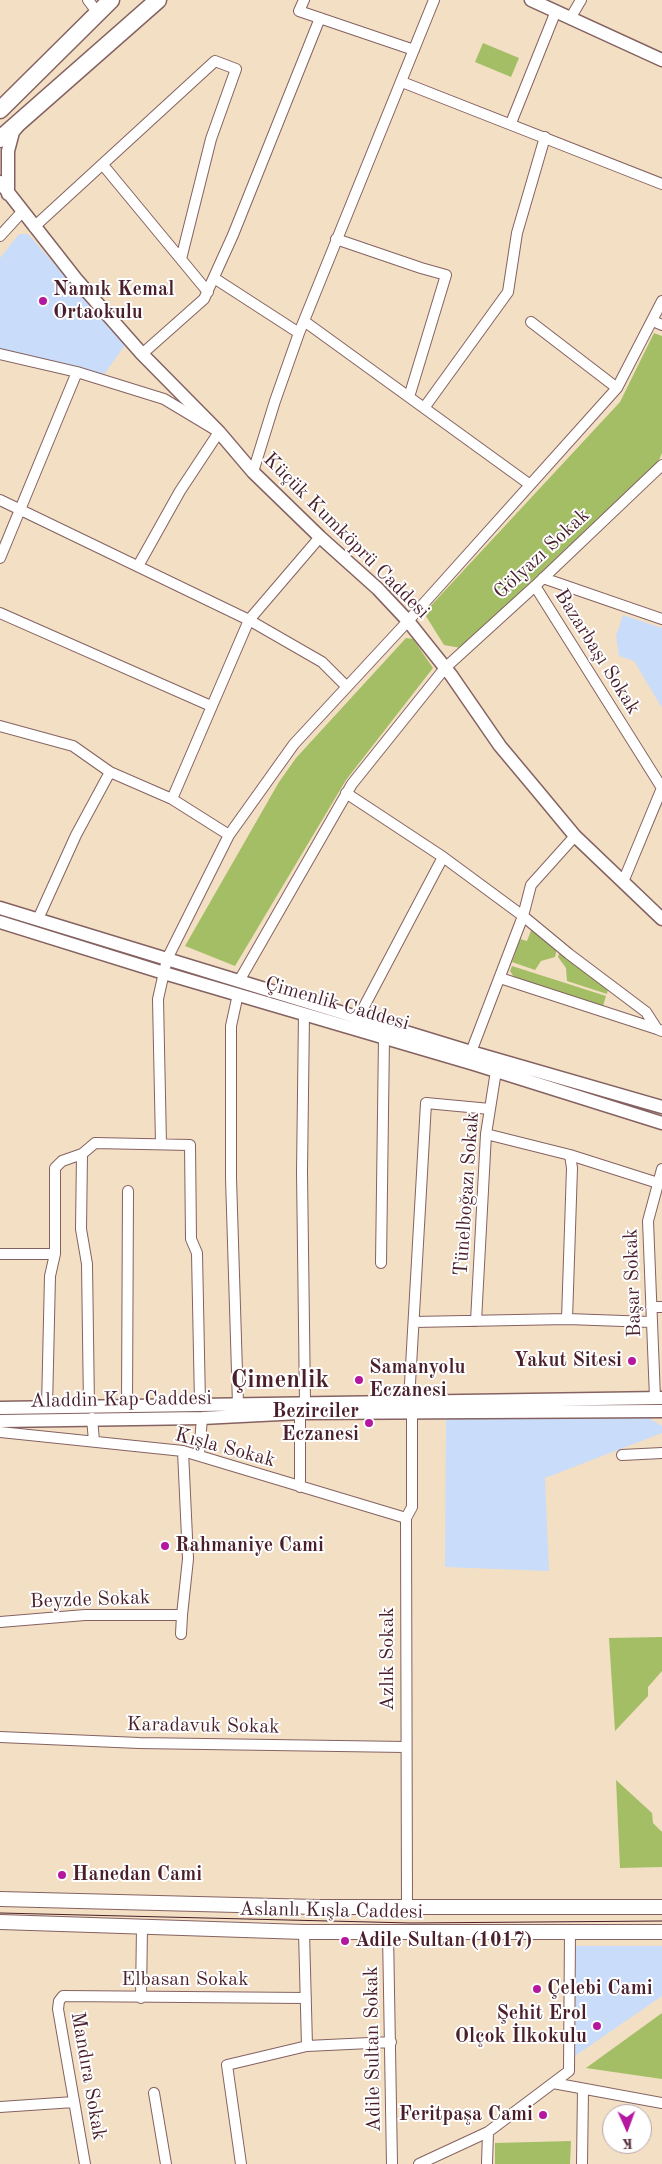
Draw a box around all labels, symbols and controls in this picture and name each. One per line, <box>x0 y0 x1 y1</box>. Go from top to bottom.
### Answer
place label: Namık Kemal Ortaokulu <box>53 278 174 325</box>
marker: Namık Kemal Ortaokulu <box>37 295 49 307</box>
street label: Küçük Kumköprü Caddesi <box>258 448 434 624</box>
street label: Gölyazı Sokak <box>489 503 595 605</box>
street label: Bazarbaşı Sokak <box>549 585 645 719</box>
street label: Çimenlik Caddesi <box>262 972 412 1036</box>
street label: Tünelboğazı Sokak <box>449 1111 485 1277</box>
street label: Başar Sokak <box>619 1228 647 1338</box>
place label: Yakut Sitesi <box>514 1349 622 1373</box>
marker: Yakut Sitesi <box>626 1355 638 1367</box>
place label: Samanyolu Eczanesi <box>369 1356 466 1403</box>
district label: Çimenlik <box>231 1365 329 1395</box>
marker: Samanyolu Eczanesi <box>353 1374 365 1386</box>
street label: Aladdin Kap Caddesi <box>30 1386 212 1414</box>
place label: Bezirciler Eczanesi <box>272 1400 359 1447</box>
marker: Bezirciler Eczanesi <box>363 1417 375 1429</box>
street label: Kışla Sokak <box>172 1423 278 1473</box>
place label: Rahmaniye Cami <box>175 1534 324 1558</box>
marker: Rahmaniye Cami <box>159 1540 171 1552</box>
street label: Beyzde Sokak <box>29 1586 151 1614</box>
street label: Azlık Sokak <box>376 1607 400 1711</box>
street label: Karadavuk Sokak <box>126 1713 280 1739</box>
place label: Hanedan Cami <box>72 1863 202 1887</box>
marker: Hanedan Cami <box>56 1869 68 1881</box>
street label: Aslanlı Kışla Caddesi <box>239 1897 423 1925</box>
place label: Adile Sultan (1017) <box>355 1929 532 1953</box>
marker: Adile Sultan (1017) <box>339 1935 351 1947</box>
street label: Adile Sultan Sokak <box>360 1966 386 2132</box>
street label: Elbasan Sokak <box>121 1968 249 1992</box>
place label: Çelebi Cami <box>547 1977 653 2001</box>
marker: Çelebi Cami <box>531 1983 543 1995</box>
place label: Şehit Erol Olçok İlkokulu <box>455 2002 587 2049</box>
street label: Mandıra Sokak <box>65 2010 111 2142</box>
marker: Şehit Erol Olçok İlkokulu <box>591 2020 603 2032</box>
place label: Feritpaşa Cami <box>398 2103 533 2127</box>
north arrow <box>602 2104 652 2154</box>
marker: Feritpaşa Cami <box>537 2109 549 2121</box>
text: K <box>622 2136 633 2150</box>

